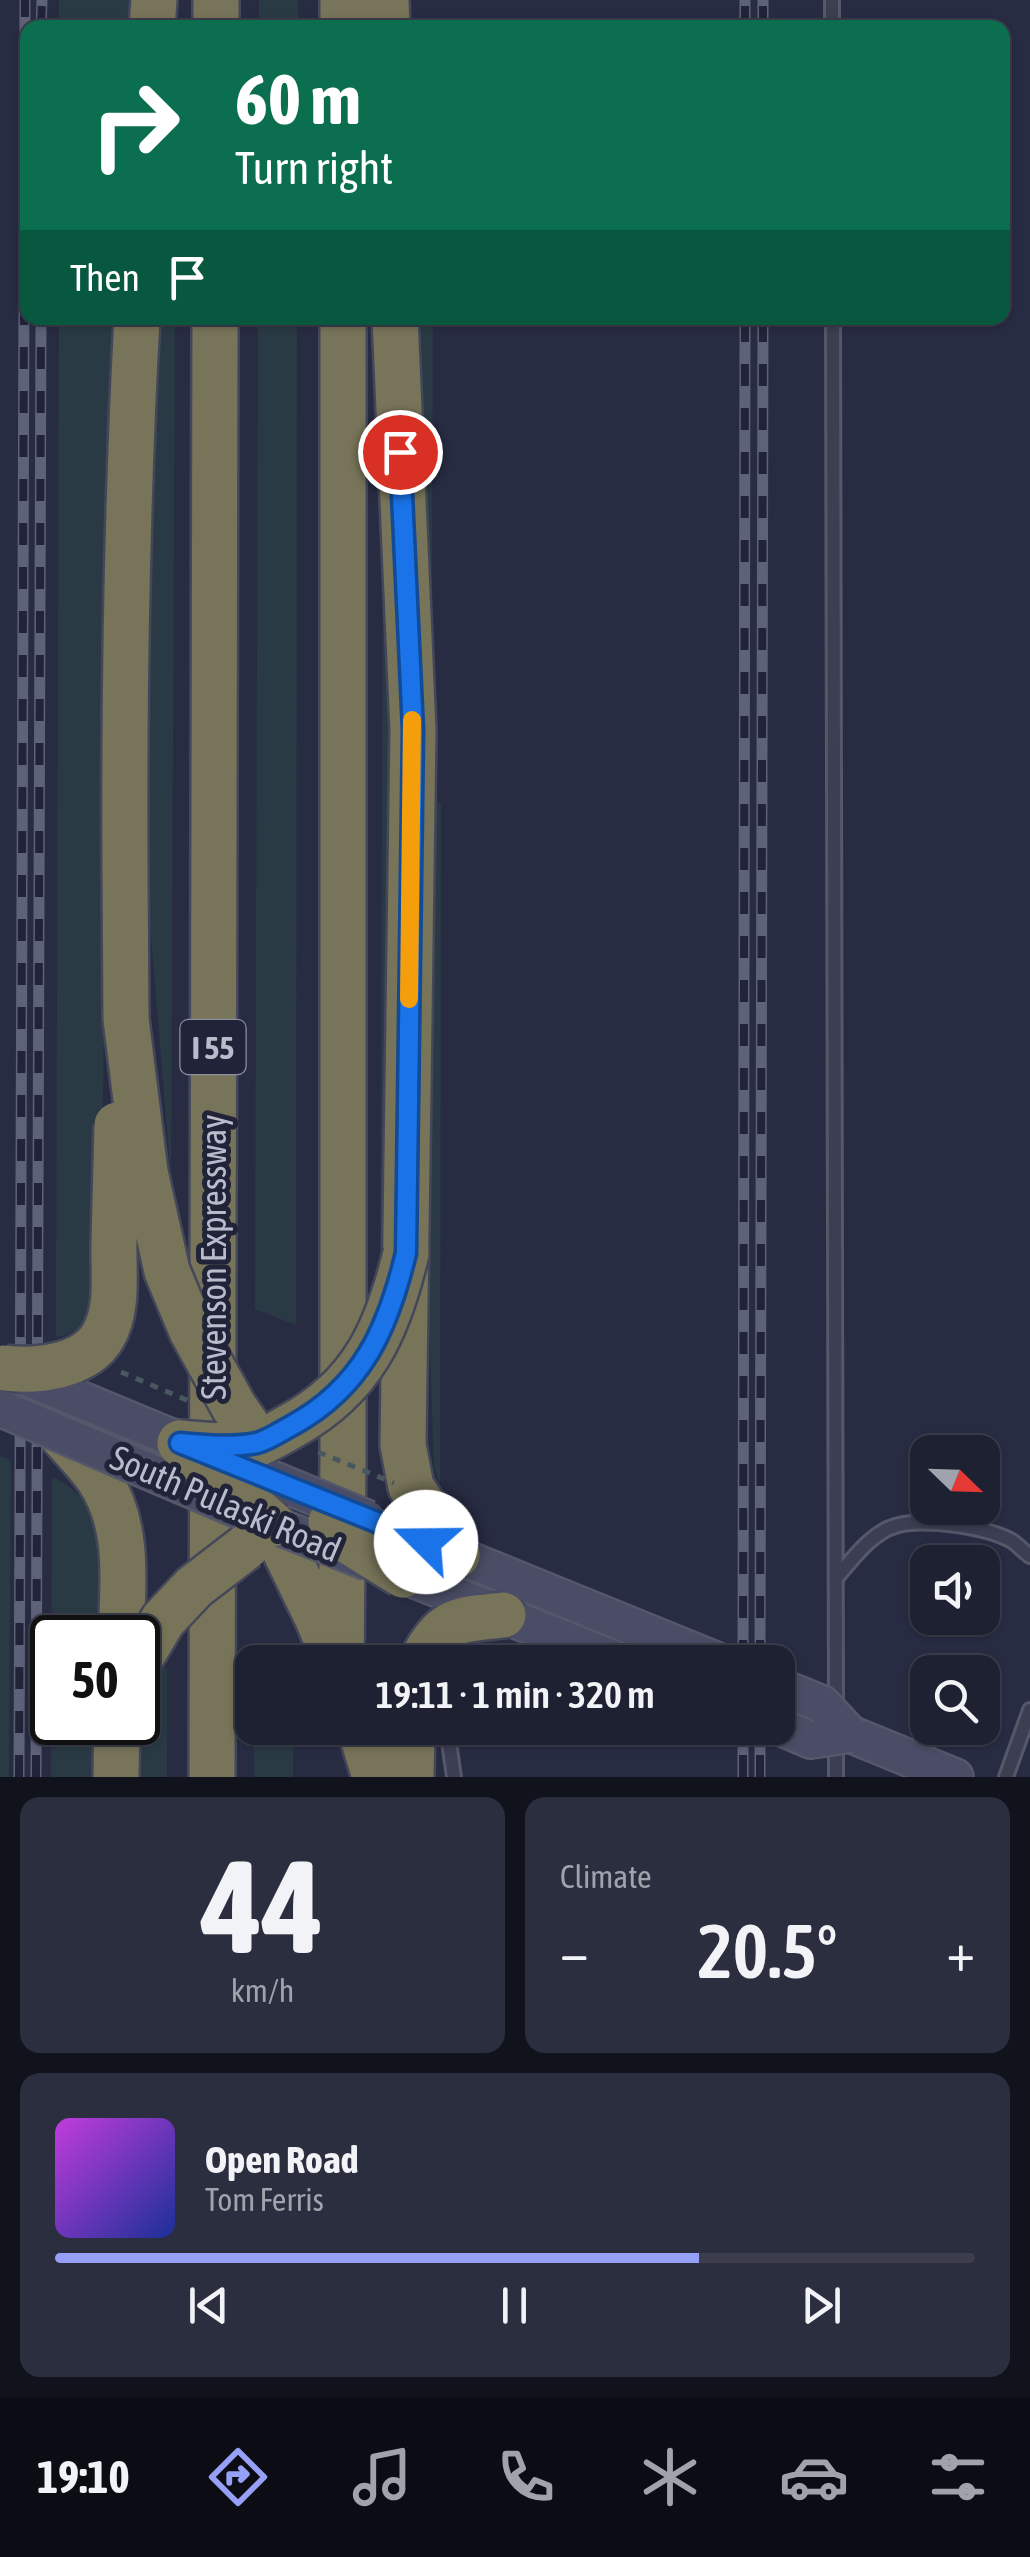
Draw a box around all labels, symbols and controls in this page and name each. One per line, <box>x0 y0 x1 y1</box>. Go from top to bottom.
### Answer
text: 60 m <box>235 59 361 139</box>
icon: right <box>70 60 200 190</box>
text: Turn right <box>235 142 393 194</box>
icon: arrive <box>160 250 215 305</box>
text: Then <box>70 256 140 299</box>
pin <box>358 410 443 495</box>
icon: arrive <box>373 425 428 480</box>
road number: I 55 <box>180 1020 246 1074</box>
street label: Stevenson Expressway <box>193 1114 233 1400</box>
north arrow <box>910 1435 1000 1525</box>
map controls <box>910 1435 1000 1745</box>
street label: South Pulaski Road <box>105 1437 347 1569</box>
position arrow <box>374 1490 478 1594</box>
button: sound <box>910 1545 1000 1635</box>
speed limit sign: 50 <box>30 1615 160 1745</box>
button: search <box>910 1655 1000 1745</box>
text: 19:11 · 1 min · 320 m <box>375 1673 655 1716</box>
text: 44 <box>201 1832 324 1981</box>
text: Climate <box>560 1858 652 1895</box>
text: 20.5° <box>698 1908 837 1994</box>
text: − <box>560 1920 589 1983</box>
text: + <box>946 1920 975 1983</box>
text: km/h <box>231 1972 294 2009</box>
text: Open Road <box>205 2138 359 2181</box>
text: Tom Ferris <box>205 2181 324 2218</box>
icon: previous <box>181 2278 236 2333</box>
icon: pause <box>487 2278 542 2333</box>
icon: next <box>794 2278 849 2333</box>
icon: directions <box>203 2442 273 2512</box>
icon: music <box>347 2442 417 2512</box>
icon: phone <box>491 2442 561 2512</box>
icon: climate <box>635 2442 705 2512</box>
icon: car <box>779 2442 849 2512</box>
icon: filters <box>923 2442 993 2512</box>
text: 19:10 <box>37 2451 130 2503</box>

